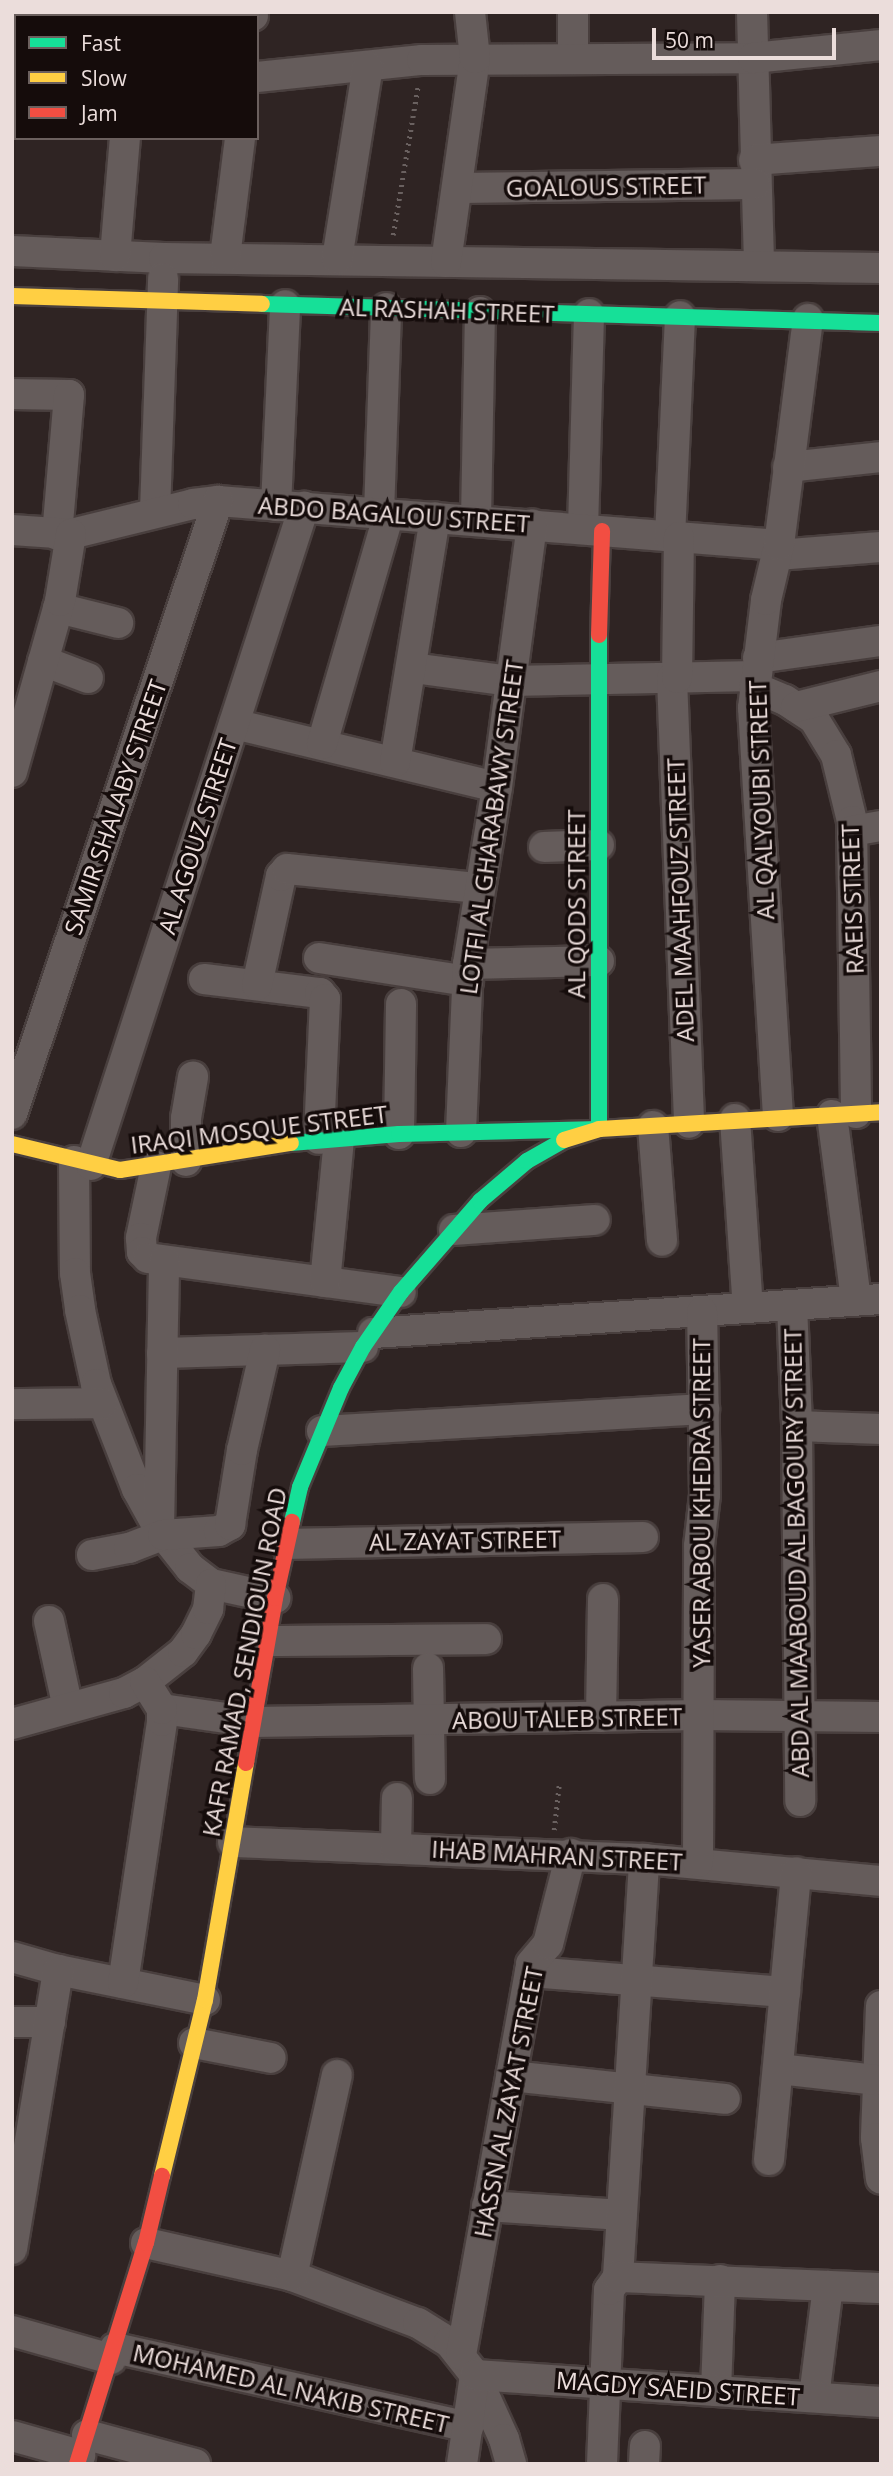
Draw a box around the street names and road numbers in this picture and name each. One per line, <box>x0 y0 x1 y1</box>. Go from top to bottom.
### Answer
street label: GOALOUS STREET <box>506 170 706 202</box>
street label: AL RASHAH STREET <box>339 292 555 328</box>
street label: ABDO BAGALOU STREET <box>257 490 531 538</box>
street label: LOTFI AL GHARABAWY STREET <box>453 658 529 996</box>
street label: SAMIR SHALABY STREET <box>58 676 172 938</box>
street label: AL QALYOUBI STREET <box>742 680 780 920</box>
street label: AL AGOUZ STREET <box>152 735 242 937</box>
street label: ADEL MAAHFOUZ STREET <box>661 758 699 1042</box>
street label: AL QODS STREET <box>562 809 590 999</box>
street label: RAEIS STREET <box>835 823 869 975</box>
street label: IRAQI MOSQUE STREET <box>129 1099 389 1159</box>
street label: ABD AL MAABOUD AL BAGOURY STREET <box>778 1328 814 1778</box>
street label: YASER ABOU KHEDRA STREET <box>687 1338 715 1668</box>
street label: KAFR RAMAD, SENDIOUN ROAD <box>196 1485 292 1839</box>
street label: AL ZAYAT STREET <box>369 1524 561 1556</box>
street label: ABOU TALEB STREET <box>452 1702 682 1734</box>
street label: IHAB MAHRAN STREET <box>431 1834 683 1876</box>
street label: HASSN AL ZAYAT STREET <box>468 1964 548 2240</box>
street label: MOHAMED AL NAKIB STREET <box>130 2338 452 2438</box>
street label: MAGDY SAEID STREET <box>555 2365 801 2411</box>

